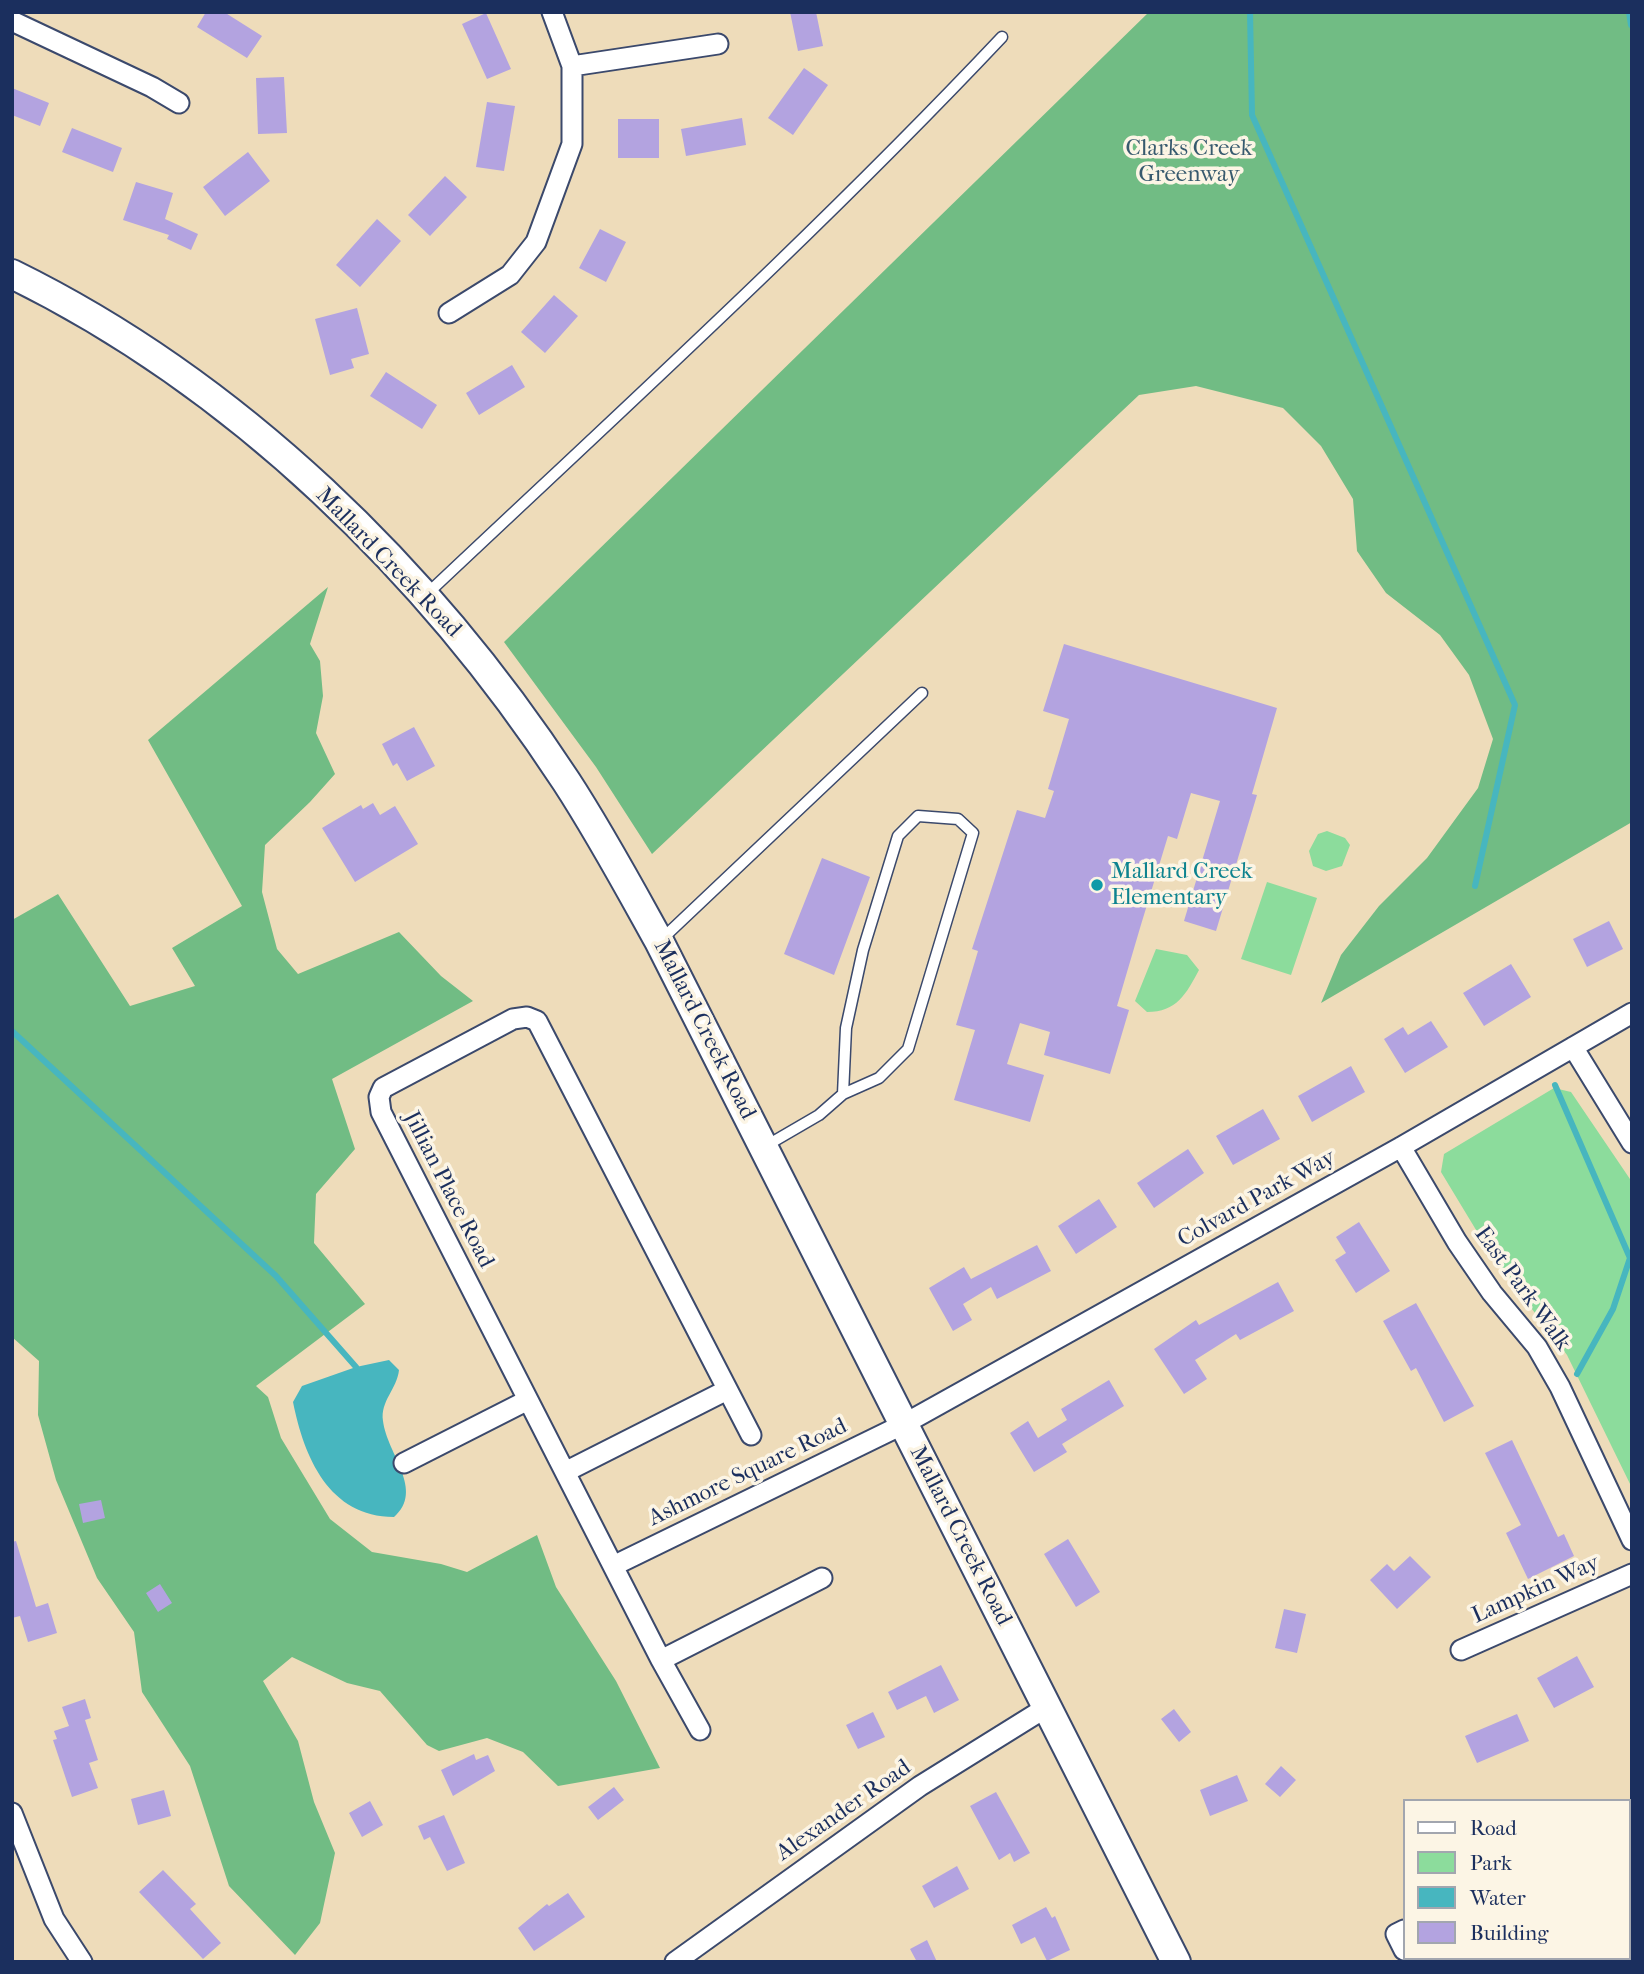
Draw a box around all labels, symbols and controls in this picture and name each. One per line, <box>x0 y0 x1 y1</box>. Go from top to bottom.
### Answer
park label: Clarks Creek Greenway <box>1126 135 1252 189</box>
street label: Mallard Creek Road <box>309 482 467 644</box>
place label: Mallard Creek Elementary <box>1111 858 1253 912</box>
marker: Mallard Creek Elementary <box>1089 877 1105 893</box>
street label: Mallard Creek Road <box>647 936 761 1124</box>
street label: Jillian Place Road <box>397 1107 499 1273</box>
street label: Colvard Park Way <box>1173 1144 1341 1254</box>
street label: East Park Walk <box>1468 1222 1576 1356</box>
street label: Ashmore Square Road <box>644 1413 852 1533</box>
street label: Mallard Creek Road <box>903 1442 1017 1630</box>
street label: Lampkin Way <box>1468 1550 1604 1630</box>
street label: Alexander Road <box>771 1754 917 1868</box>
legend <box>1402 1799 1630 1960</box>
text: Road <box>1470 1816 1517 1840</box>
text: Park <box>1470 1851 1512 1875</box>
text: Water <box>1470 1886 1526 1910</box>
text: Building <box>1470 1921 1548 1945</box>

